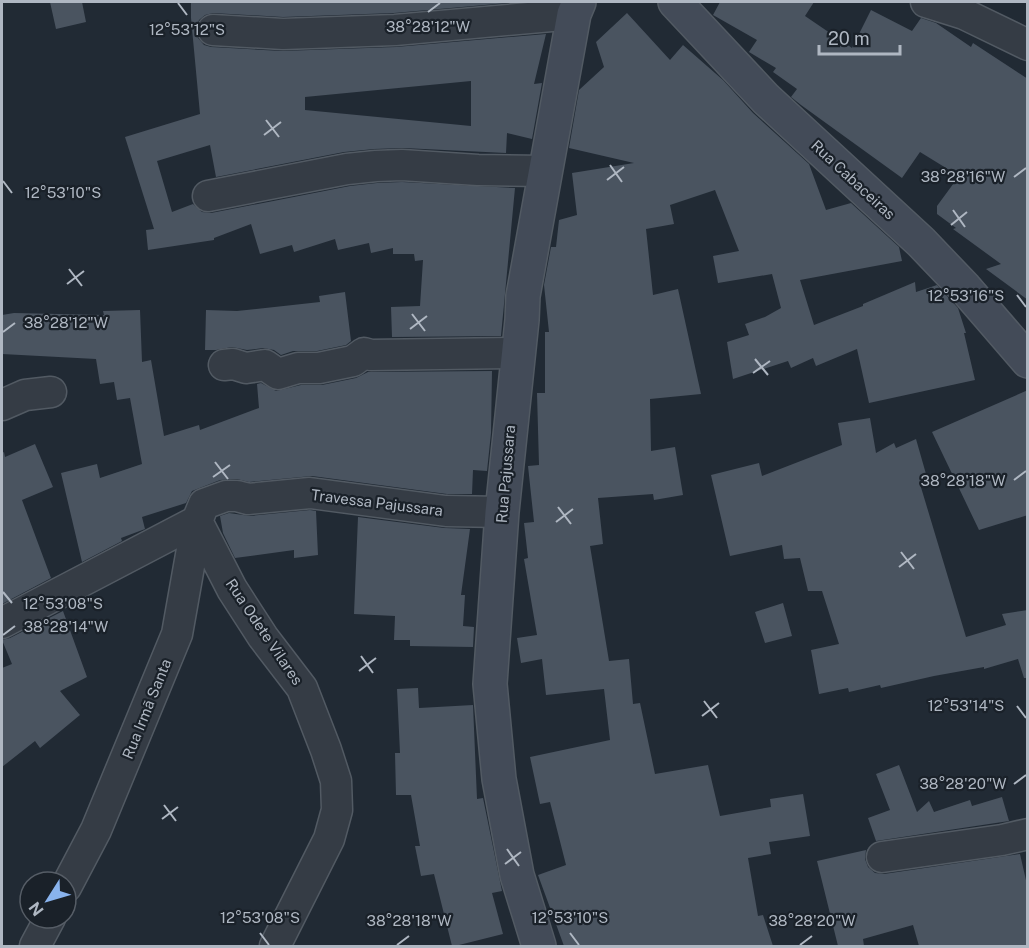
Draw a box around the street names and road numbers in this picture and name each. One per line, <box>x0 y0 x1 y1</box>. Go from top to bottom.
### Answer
street label: Rua Cabaceiras <box>808 137 899 223</box>
street label: Rua Pajussara <box>493 424 518 524</box>
street label: Travessa Pajussara <box>310 486 444 519</box>
street label: Rua Odete Vilares <box>223 575 306 688</box>
street label: Rua Irmã Santa <box>119 656 174 761</box>

